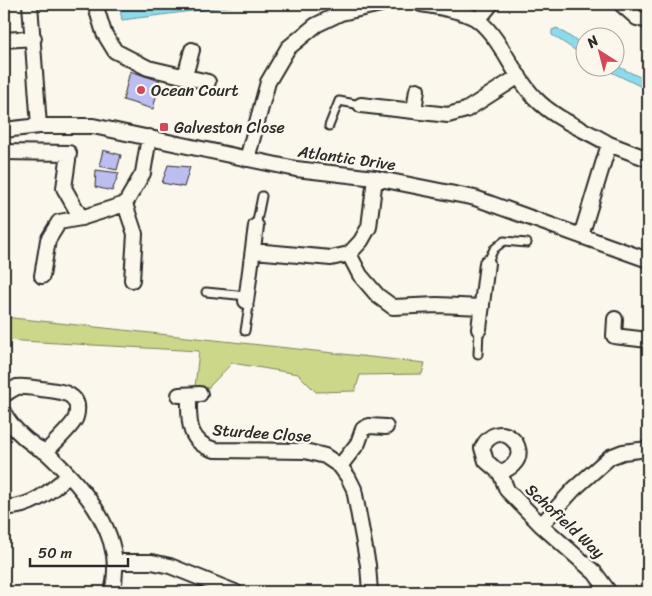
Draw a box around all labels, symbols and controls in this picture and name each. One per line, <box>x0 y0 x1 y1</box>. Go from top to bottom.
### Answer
north arrow <box>574 28 624 78</box>
text: N <box>581 29 604 55</box>
place label: Ocean Court <box>151 76 238 105</box>
marker: Ocean Court <box>135 84 147 96</box>
place label: Galveston Close <box>174 113 285 142</box>
marker: Galveston Close <box>158 121 170 133</box>
street label: Atlantic Drive <box>295 137 398 179</box>
street label: Sturdee Close <box>212 415 312 451</box>
street label: Schofield Way <box>518 476 612 566</box>
scale bar <box>30 536 128 568</box>
text: 50 m <box>38 540 73 566</box>

